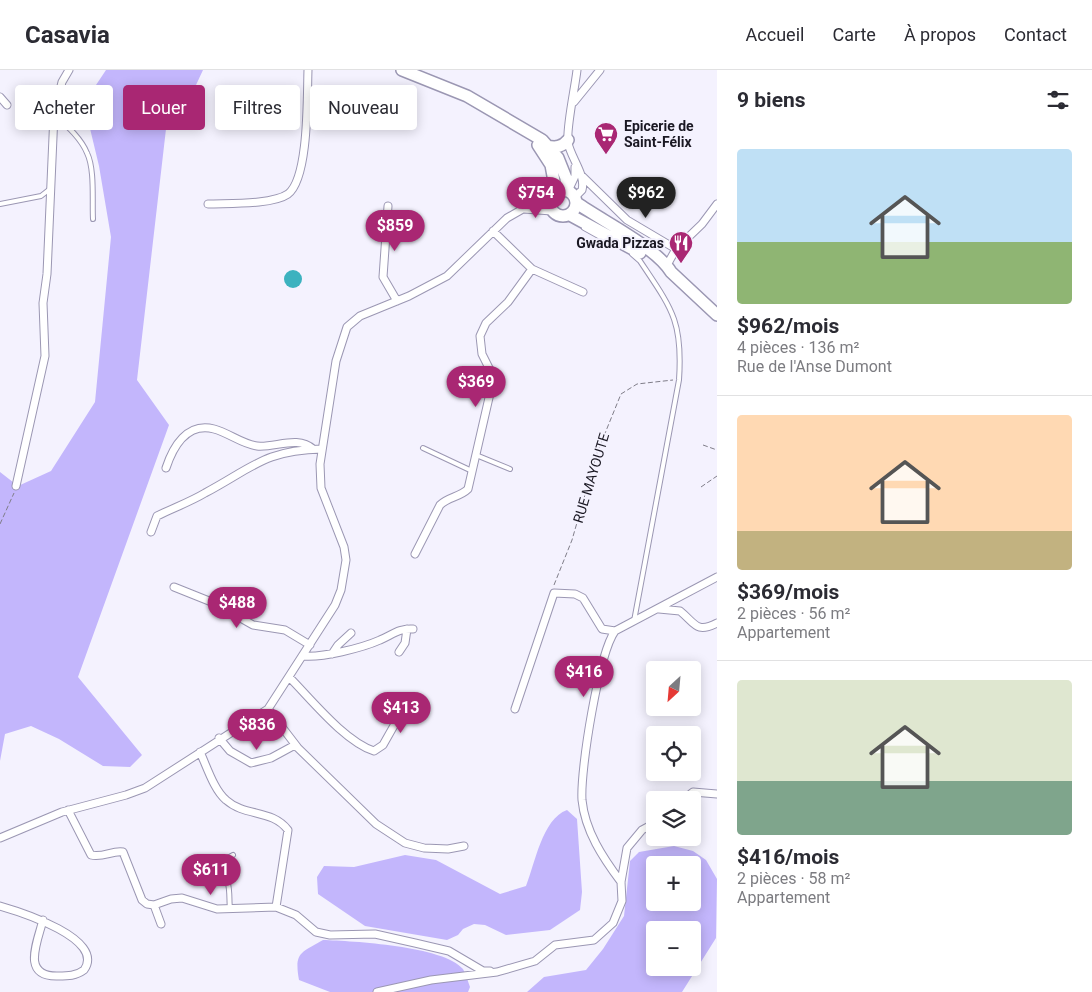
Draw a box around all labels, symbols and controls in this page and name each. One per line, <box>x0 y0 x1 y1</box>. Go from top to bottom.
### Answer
text: Casavia <box>25 21 110 49</box>
text: Accueil <box>746 24 804 45</box>
text: Carte <box>832 24 876 45</box>
text: À propos <box>904 24 976 45</box>
text: Contact <box>1004 24 1067 45</box>
chip: Acheter <box>15 85 113 130</box>
chip: Louer <box>123 85 205 130</box>
chip: Filtres <box>215 85 300 130</box>
chip: Nouveau <box>310 85 417 130</box>
icon: filters <box>1044 86 1072 114</box>
text: 9 biens <box>737 88 806 112</box>
place label: Epicerie de Saint-Félix <box>624 118 694 150</box>
supermarket icon: Epicerie de Saint-Félix <box>593 121 619 155</box>
pin: $754 <box>506 176 566 219</box>
pin: $962 <box>616 176 676 219</box>
icon: home <box>860 182 950 272</box>
text: $754 <box>518 183 554 202</box>
text: $962 <box>628 183 664 202</box>
pin: $859 <box>365 210 425 252</box>
text: $859 <box>377 216 413 235</box>
restaurant icon: Gwada Pizzas <box>668 230 694 264</box>
place label: Gwada Pizzas <box>576 235 664 251</box>
text: $962/mois <box>737 314 839 338</box>
text: 4 pièces · 136 m² <box>737 338 859 357</box>
text: Rue de l'Anse Dumont <box>737 357 892 376</box>
pin: $369 <box>446 366 506 408</box>
text: $369 <box>458 372 494 391</box>
street label: RUE MAYOUTE <box>570 431 612 525</box>
icon: home <box>860 447 950 537</box>
text: $369/mois <box>737 580 839 604</box>
pin: $488 <box>207 586 267 629</box>
text: $488 <box>219 593 255 612</box>
text: 2 pièces · 56 m² <box>737 604 850 623</box>
text: Appartement <box>737 623 830 642</box>
pin: $416 <box>554 656 614 698</box>
north arrow <box>646 661 701 716</box>
map controls <box>646 661 701 976</box>
text: $416 <box>566 662 602 681</box>
pin: $413 <box>371 692 431 734</box>
text: $413 <box>383 698 419 717</box>
pin: $836 <box>227 708 287 751</box>
icon: home <box>860 712 950 802</box>
text: $836 <box>239 715 275 734</box>
button: locate <box>646 726 701 781</box>
button: layers <box>646 791 701 846</box>
text: $416/mois <box>737 845 839 869</box>
pin: $611 <box>181 854 241 896</box>
button: + <box>646 856 701 911</box>
text: $611 <box>193 860 229 879</box>
text: 2 pièces · 58 m² <box>737 869 850 888</box>
text: Appartement <box>737 888 830 907</box>
button: − <box>646 921 701 976</box>

